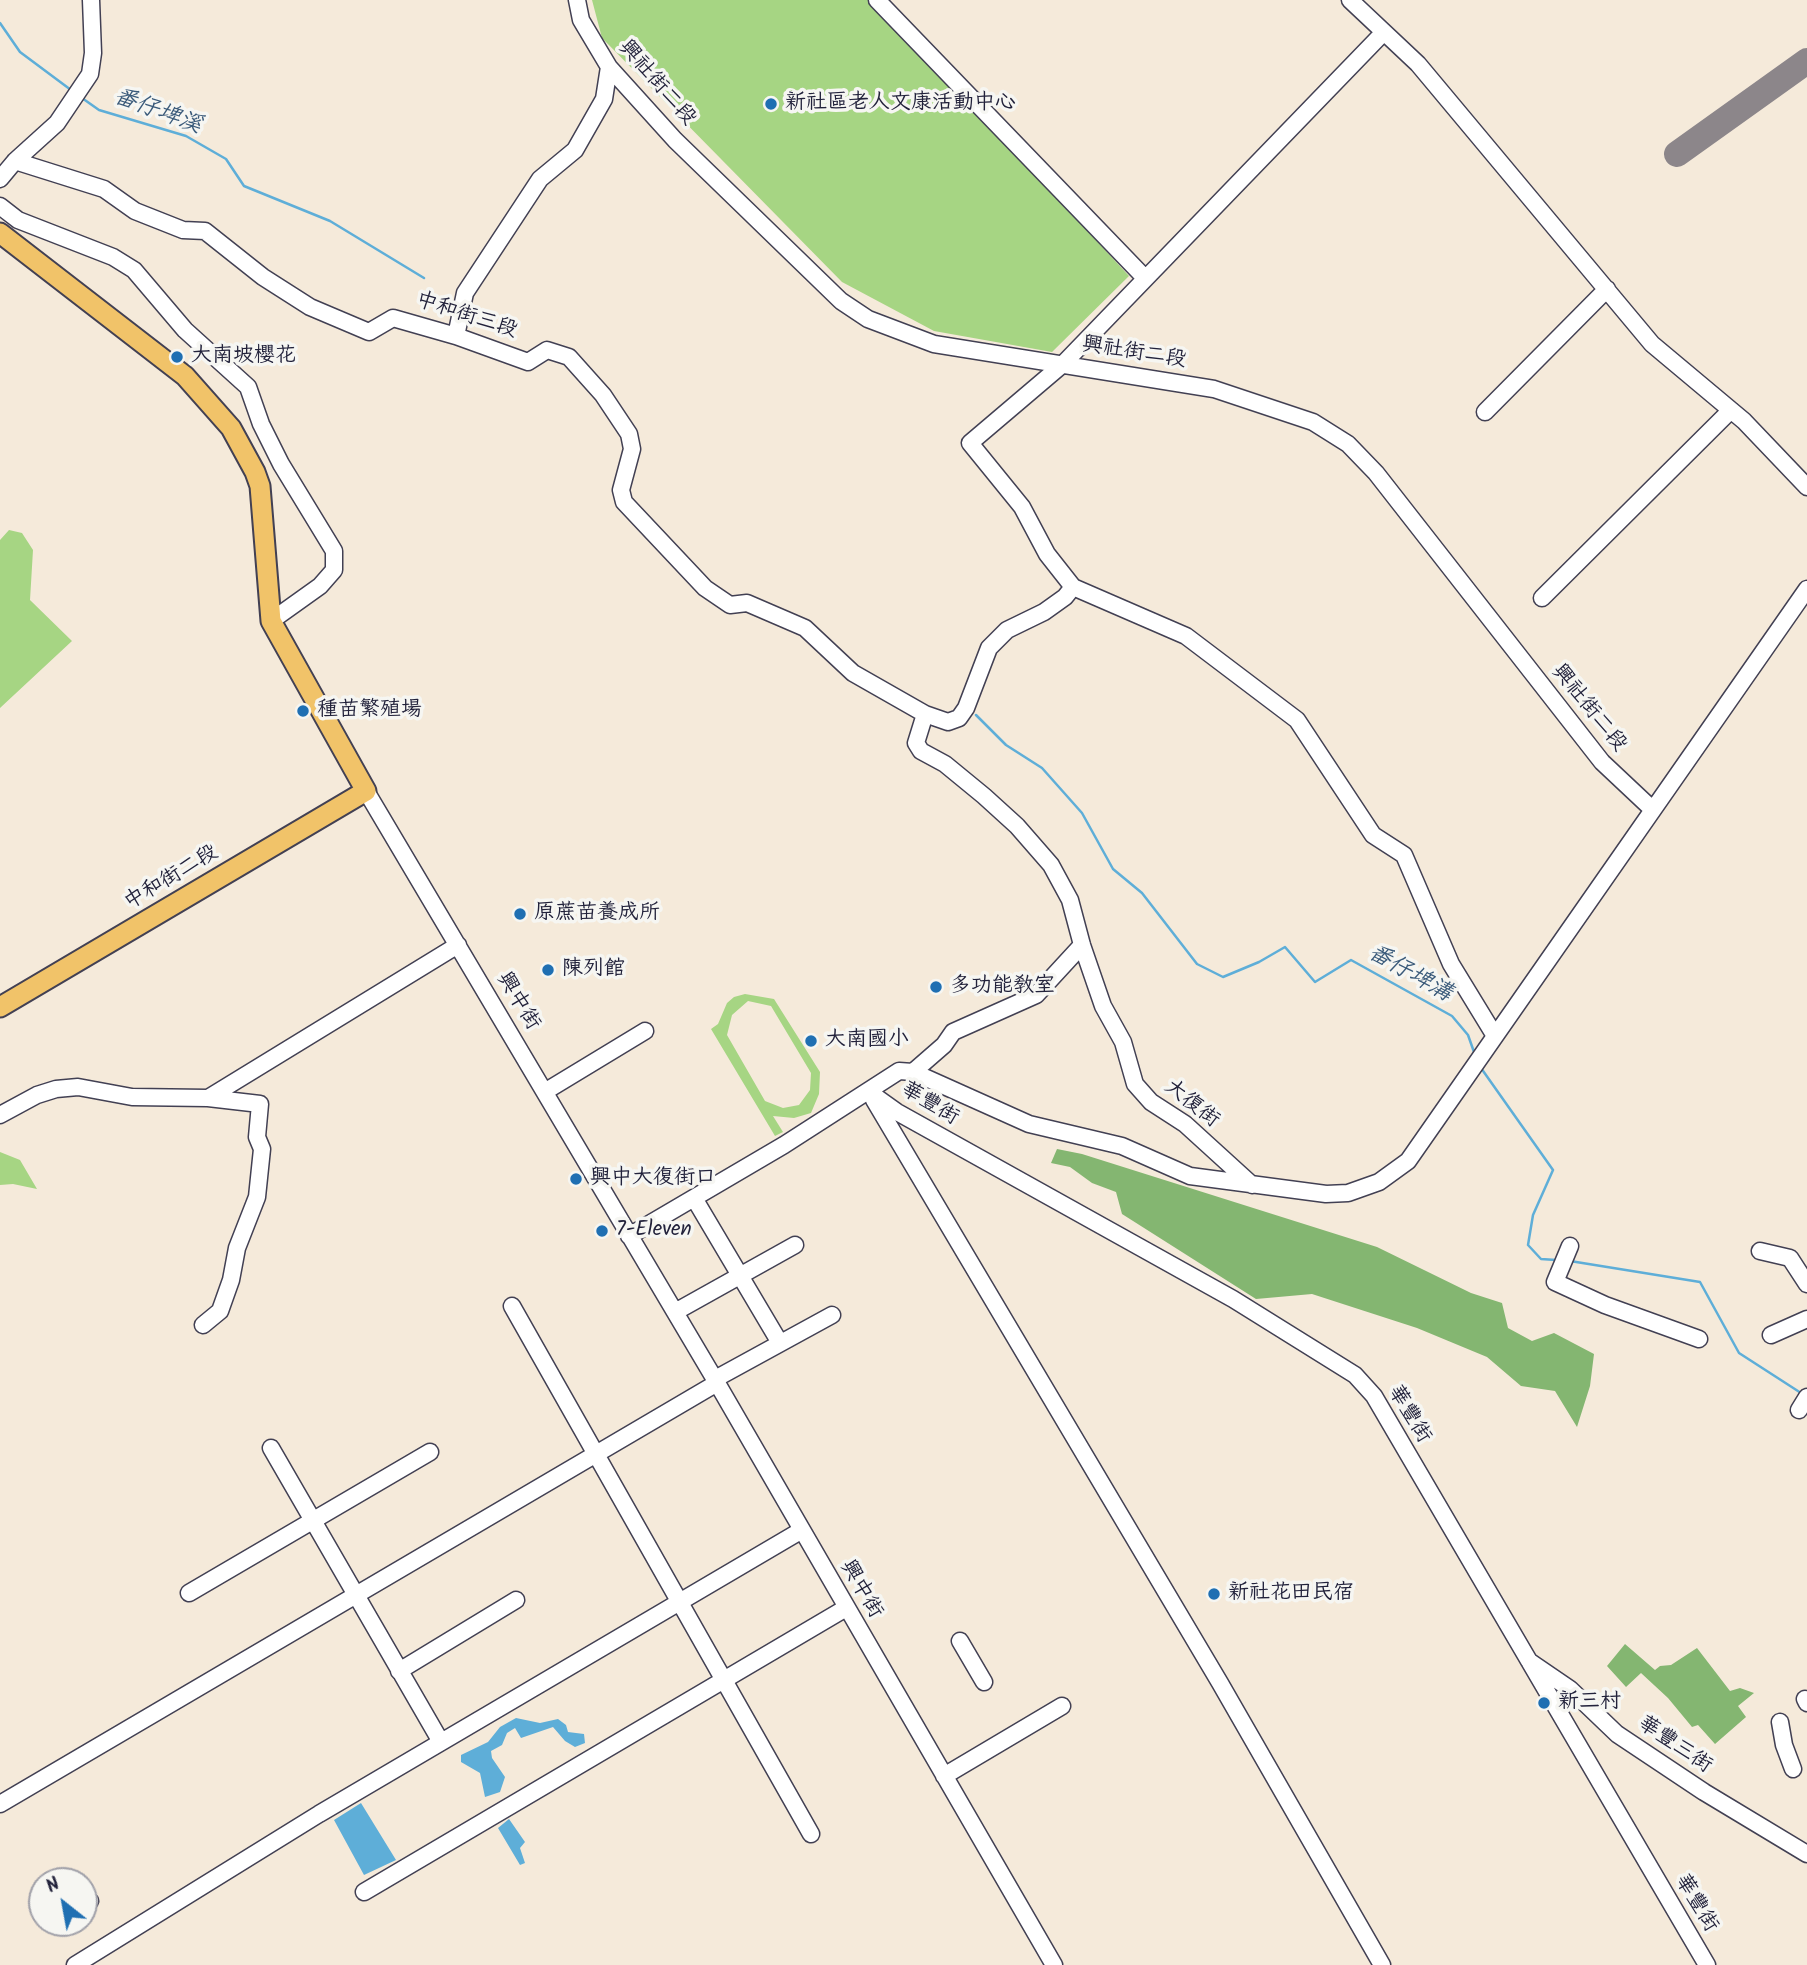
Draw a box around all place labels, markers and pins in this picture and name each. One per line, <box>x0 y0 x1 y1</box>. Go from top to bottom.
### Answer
place label: 新社區老人文康活動中心 <box>785 91 1016 117</box>
marker: 新社區老人文康活動中心 <box>763 96 779 112</box>
place label: 大南坡櫻花 <box>191 344 296 370</box>
marker: 大南坡櫻花 <box>169 349 185 365</box>
place label: 種苗繁殖場 <box>317 698 422 724</box>
marker: 種苗繁殖場 <box>295 703 311 719</box>
place label: 原蔗苗養成所 <box>534 901 660 927</box>
marker: 原蔗苗養成所 <box>512 906 528 922</box>
place label: 陳列館 <box>562 957 625 983</box>
marker: 陳列館 <box>540 962 556 978</box>
place label: 多功能教室 <box>950 974 1055 1000</box>
marker: 多功能教室 <box>928 979 944 995</box>
place label: 大南國小 <box>825 1028 909 1054</box>
marker: 大南國小 <box>803 1033 819 1049</box>
place label: 興中大復街口 <box>590 1166 716 1192</box>
marker: 興中大復街口 <box>568 1171 584 1187</box>
place label: 7-Eleven <box>616 1218 692 1244</box>
marker: 7-Eleven <box>594 1223 610 1239</box>
place label: 新社花田民宿 <box>1228 1581 1354 1607</box>
marker: 新社花田民宿 <box>1206 1586 1222 1602</box>
place label: 新三村 <box>1558 1690 1621 1716</box>
marker: 新三村 <box>1536 1695 1552 1711</box>

